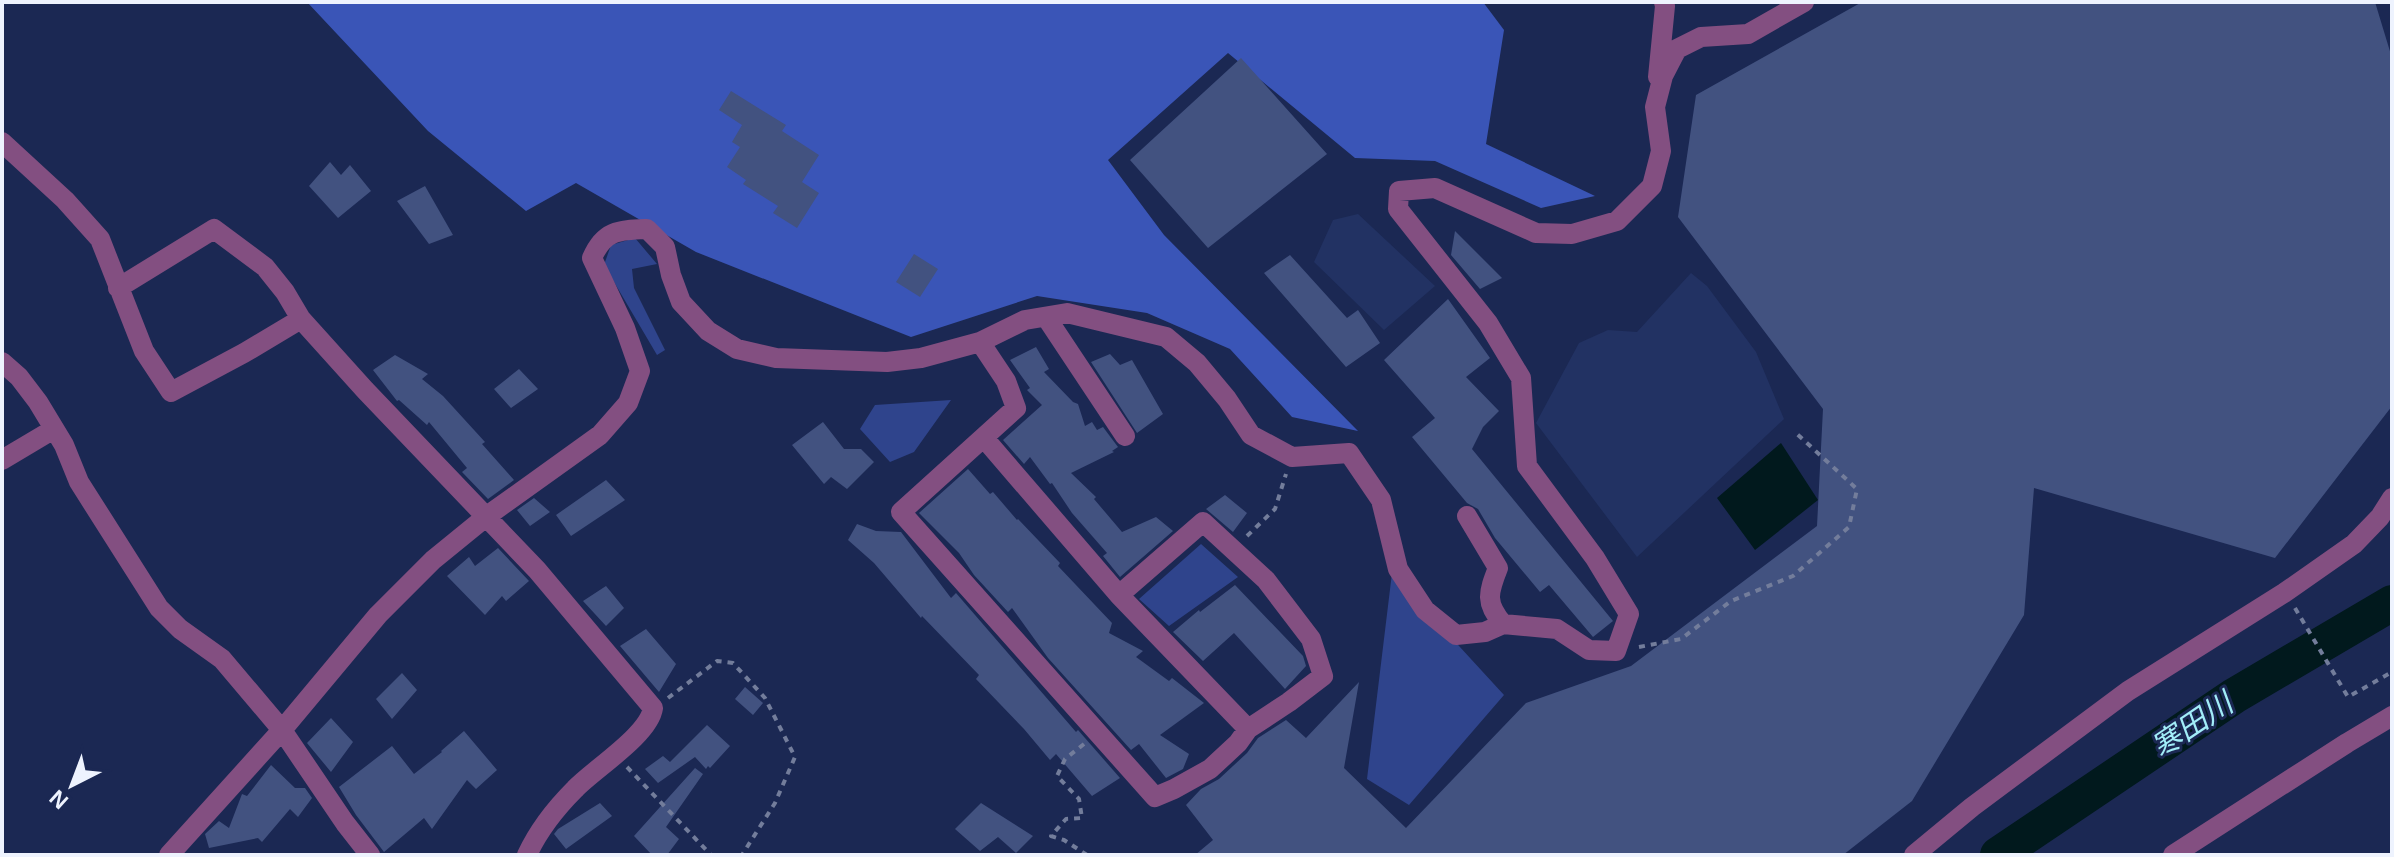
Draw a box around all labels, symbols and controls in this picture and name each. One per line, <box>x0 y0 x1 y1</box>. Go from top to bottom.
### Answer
water label: 寒田川 <box>2145 684 2241 764</box>
north arrow <box>32 745 112 825</box>
text: N <box>45 785 73 814</box>

